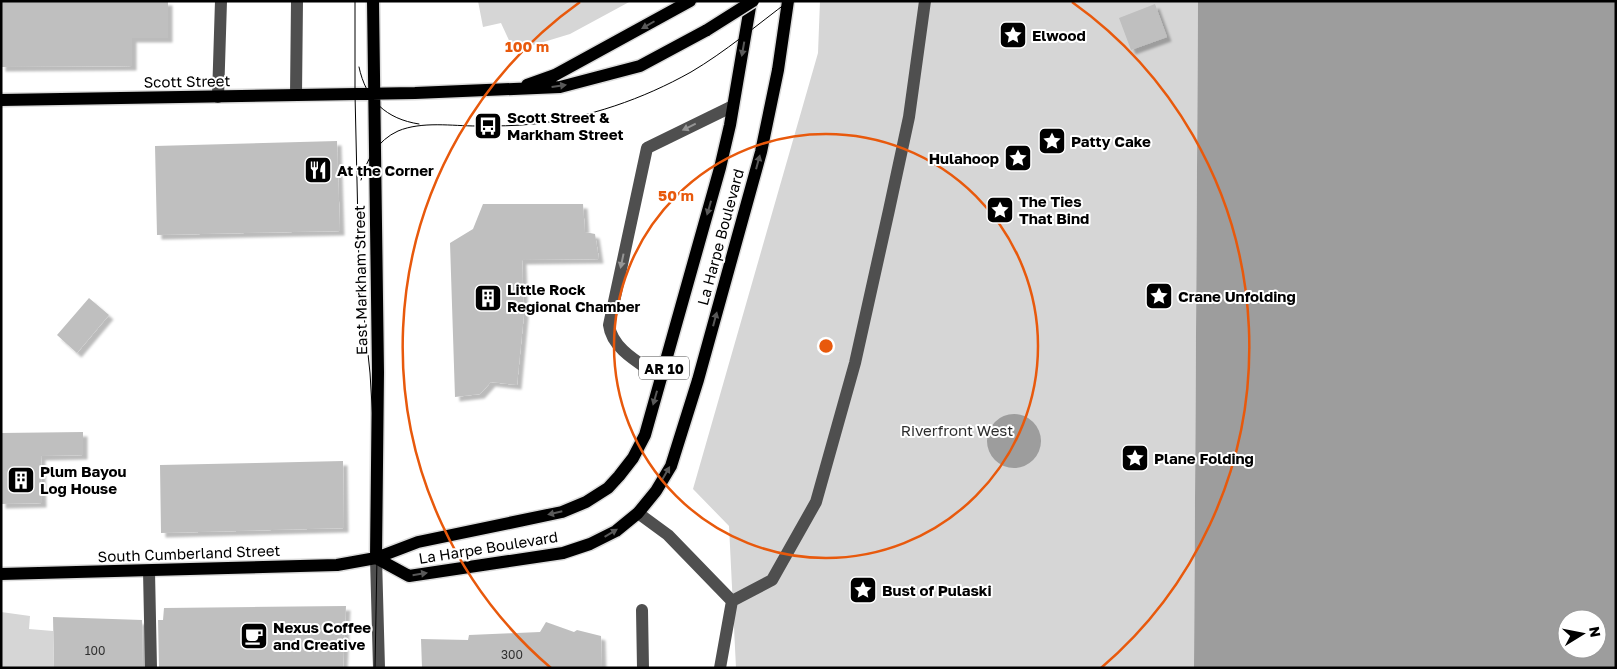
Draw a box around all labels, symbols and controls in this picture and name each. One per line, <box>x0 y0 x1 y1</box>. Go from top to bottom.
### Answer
place icon: Elwood <box>998 20 1028 50</box>
one-way arrow <box>641 21 655 30</box>
place label: Elwood <box>1032 26 1086 44</box>
text: 100 m <box>505 37 549 55</box>
one-way arrow <box>739 42 747 58</box>
street label: Scott Street <box>143 71 231 91</box>
one-way arrow <box>551 82 567 90</box>
place label: Scott Street & Markham Street <box>507 108 623 143</box>
bus stop icon: Scott Street & Markham Street <box>473 111 503 141</box>
one-way arrow <box>682 123 697 132</box>
place icon: Patty Cake <box>1037 126 1067 156</box>
place label: Patty Cake <box>1071 132 1151 150</box>
place icon: Hulahoop <box>1003 143 1033 173</box>
place label: Hulahoop <box>929 149 999 167</box>
one-way arrow <box>754 154 762 169</box>
restaurant icon: At the Corner <box>303 155 333 185</box>
place label: At the Corner <box>337 161 434 179</box>
street label: La Harpe Boulevard <box>693 167 747 307</box>
text: 50 m <box>658 186 694 204</box>
place label: The Ties That Bind <box>1019 192 1089 227</box>
place icon: The Ties That Bind <box>985 195 1015 225</box>
one-way arrow <box>705 200 713 216</box>
street label: East Markham Street <box>350 205 370 355</box>
one-way arrow <box>618 253 626 269</box>
place label: Little Rock Regional Chamber <box>507 280 641 315</box>
place icon: Crane Unfolding <box>1144 281 1174 311</box>
building icon: Little Rock Regional Chamber <box>473 283 503 313</box>
place label: Crane Unfolding <box>1178 287 1296 305</box>
one-way arrow <box>711 311 719 326</box>
centre of rings <box>817 337 835 355</box>
road number: AR 10 <box>639 356 689 379</box>
one-way arrow <box>651 391 659 406</box>
park label: Riverfront West <box>901 421 1013 439</box>
place icon: Plane Folding <box>1120 443 1150 473</box>
place label: Plane Folding <box>1154 449 1254 467</box>
place label: Plum Bayou Log House <box>40 462 127 497</box>
building icon: Plum Bayou Log House <box>6 465 36 495</box>
one-way arrow <box>662 467 671 480</box>
one-way arrow <box>548 509 563 517</box>
street label: La Harpe Boulevard <box>417 527 559 567</box>
one-way arrow <box>605 528 618 537</box>
street label: South Cumberland Street <box>97 541 281 565</box>
one-way arrow <box>412 570 428 578</box>
place icon: Bust of Pulaski <box>848 575 878 605</box>
place label: Bust of Pulaski <box>882 581 992 599</box>
north arrow <box>1557 609 1607 659</box>
place label: Nexus Coffee and Creative <box>273 618 371 653</box>
cafe icon: Nexus Coffee and Creative <box>239 621 269 651</box>
text: N <box>1586 625 1605 638</box>
house number: 100 <box>85 643 105 658</box>
house number: 300 <box>501 647 523 662</box>

